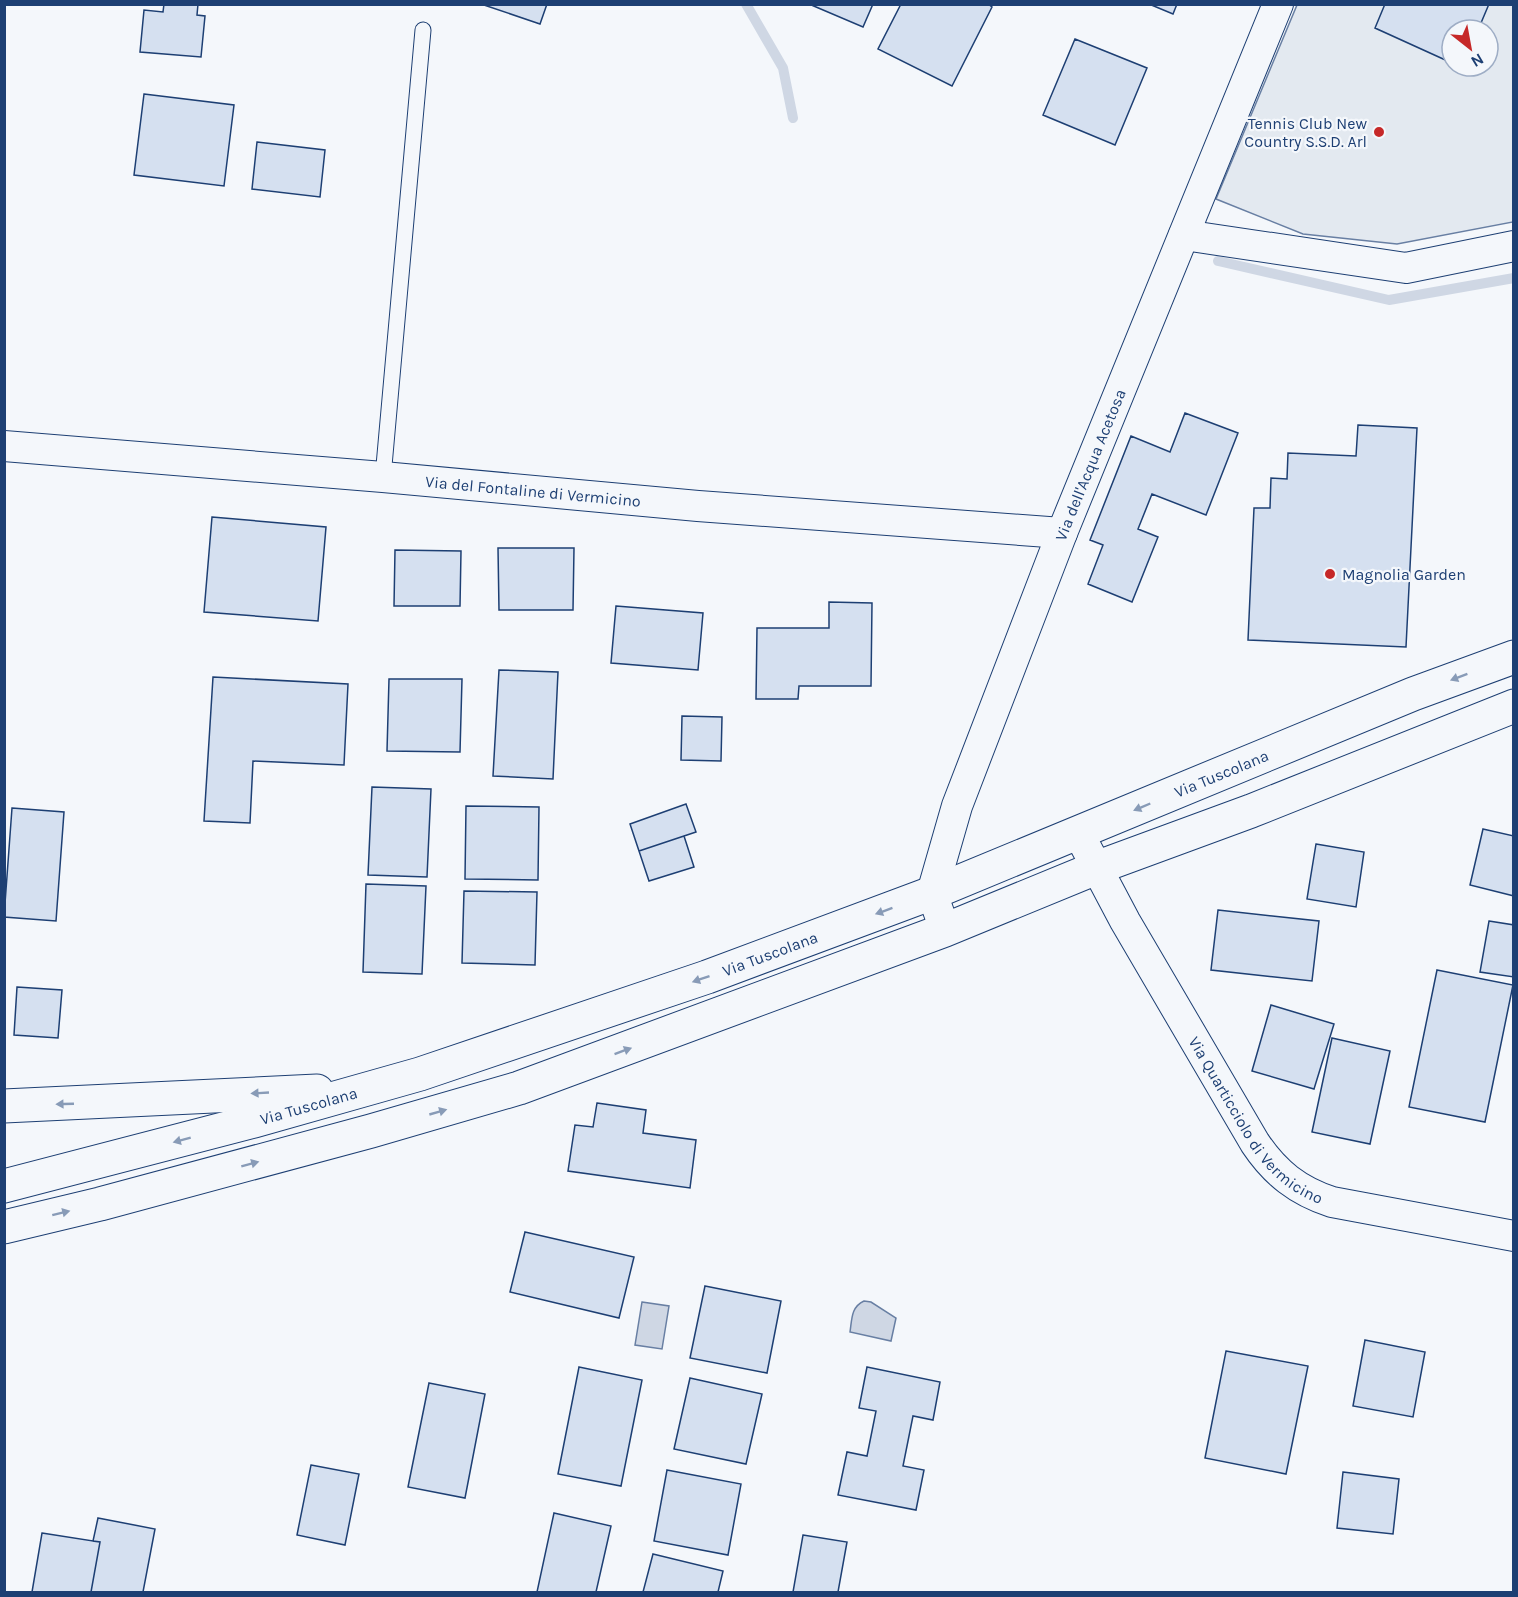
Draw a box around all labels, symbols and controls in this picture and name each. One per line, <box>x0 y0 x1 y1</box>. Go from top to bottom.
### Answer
north arrow <box>1440 18 1500 78</box>
text: N <box>1468 49 1487 72</box>
place label: Tennis Club New Country S.S.D. Arl <box>1244 114 1367 151</box>
marker: Tennis Club New Country S.S.D. Arl <box>1372 125 1386 139</box>
street label: Via dell'Acqua Acetosa <box>1051 386 1130 543</box>
street label: Via del Fontaline di Vermicino <box>424 472 642 511</box>
place label: Magnolia Garden <box>1342 565 1466 584</box>
marker: Magnolia Garden <box>1323 567 1337 581</box>
one-way arrow <box>1450 673 1468 683</box>
street label: Via Tuscolana <box>1172 746 1271 802</box>
one-way arrow <box>1133 802 1151 812</box>
one-way arrow <box>874 906 892 916</box>
street label: Via Tuscolana <box>720 928 820 980</box>
one-way arrow <box>692 975 710 984</box>
street label: Via Quarticciolo di Vermicino <box>1185 1033 1326 1208</box>
one-way arrow <box>614 1045 632 1055</box>
street label: Via Tuscolana <box>258 1083 359 1129</box>
one-way arrow <box>250 1088 269 1097</box>
one-way arrow <box>56 1099 75 1109</box>
one-way arrow <box>429 1107 447 1116</box>
one-way arrow <box>173 1136 191 1145</box>
one-way arrow <box>241 1158 259 1168</box>
one-way arrow <box>52 1208 71 1218</box>

